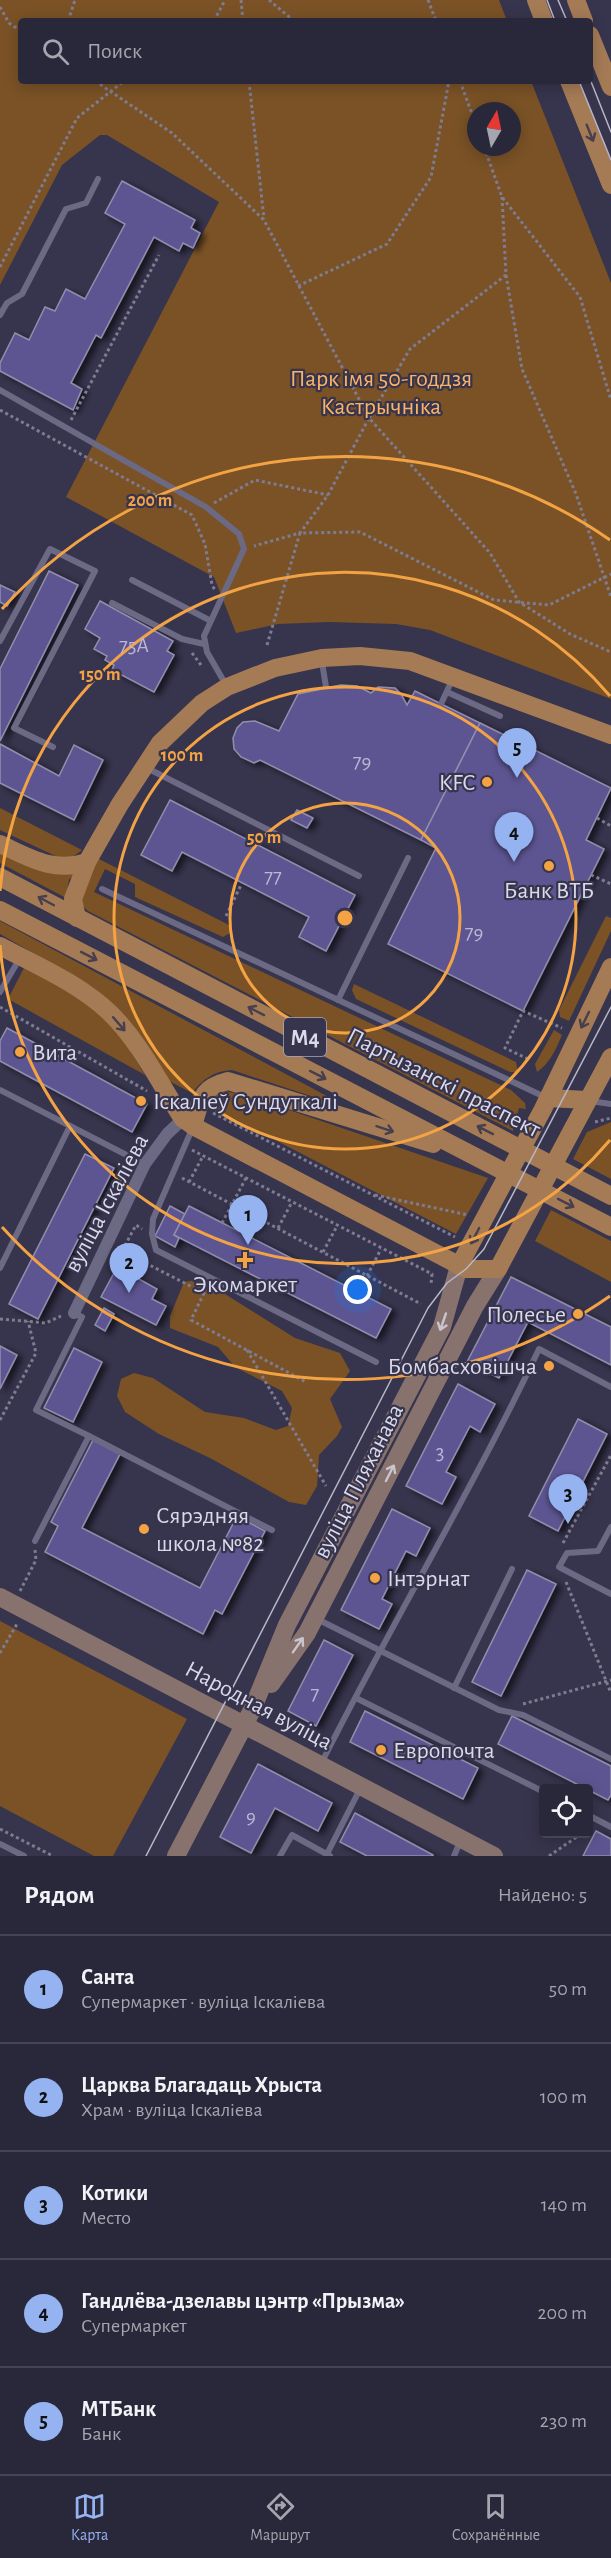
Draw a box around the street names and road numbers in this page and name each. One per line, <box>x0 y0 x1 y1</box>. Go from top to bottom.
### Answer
road number: М4 <box>284 1018 326 1056</box>
street label: Партызанскі праспект <box>343 1024 544 1142</box>
street label: вуліца Іскаліева <box>60 1130 153 1277</box>
street label: вуліца Пляханава <box>310 1400 408 1563</box>
street label: Народная вуліца <box>181 1657 336 1755</box>

